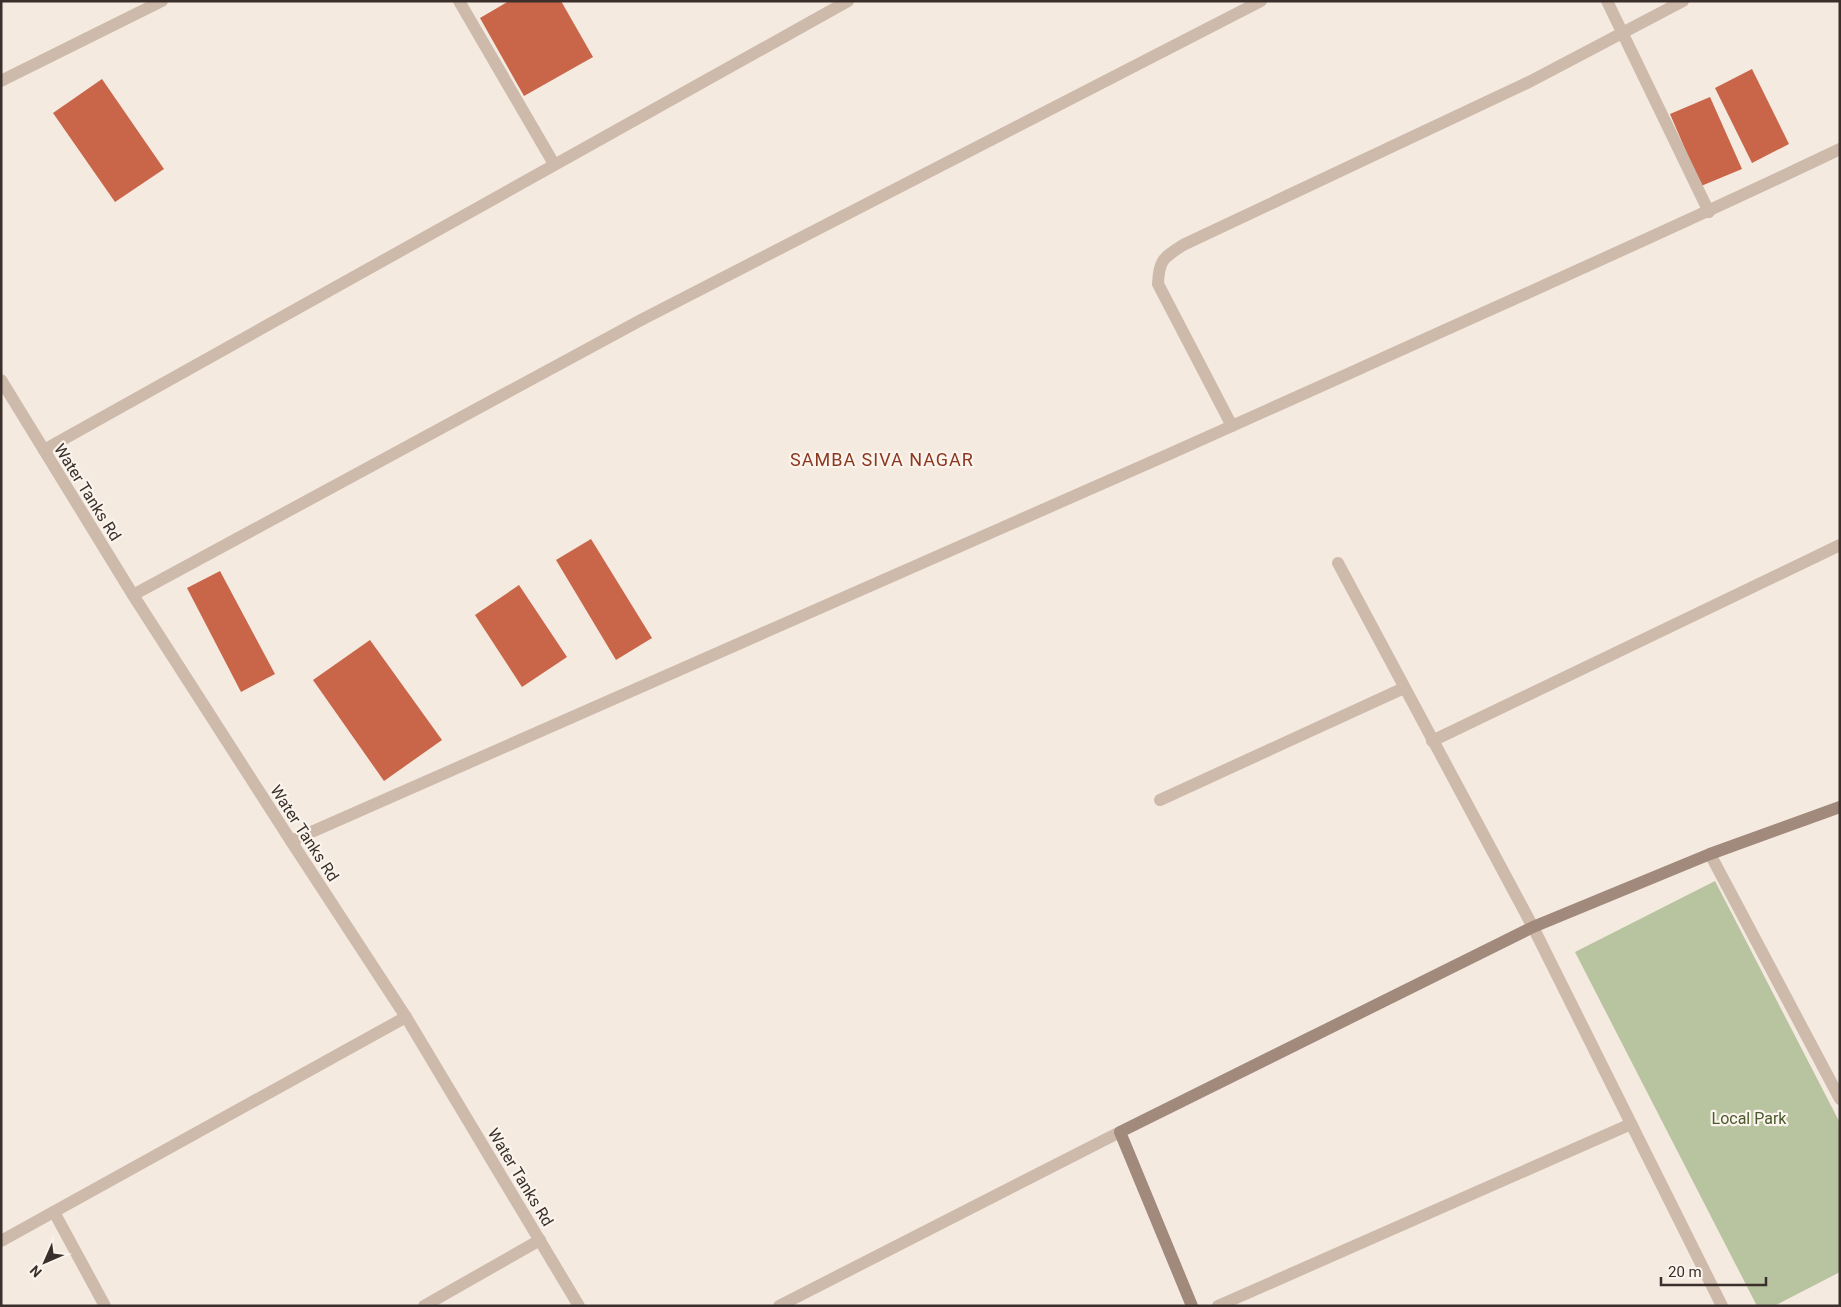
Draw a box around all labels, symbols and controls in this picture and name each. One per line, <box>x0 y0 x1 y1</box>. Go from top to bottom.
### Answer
street label: Water Tanks Rd <box>50 440 125 544</box>
district label: SAMBA SIVA NAGAR <box>790 449 974 470</box>
street label: Water Tanks Rd <box>266 782 343 885</box>
park label: Local Park <box>1712 1109 1787 1128</box>
street label: Water Tanks Rd <box>484 1125 557 1230</box>
north arrow <box>20 1237 70 1287</box>
scale bar <box>1661 1254 1766 1286</box>
text: N <box>27 1262 45 1280</box>
text: 20 m <box>1668 1263 1702 1281</box>

